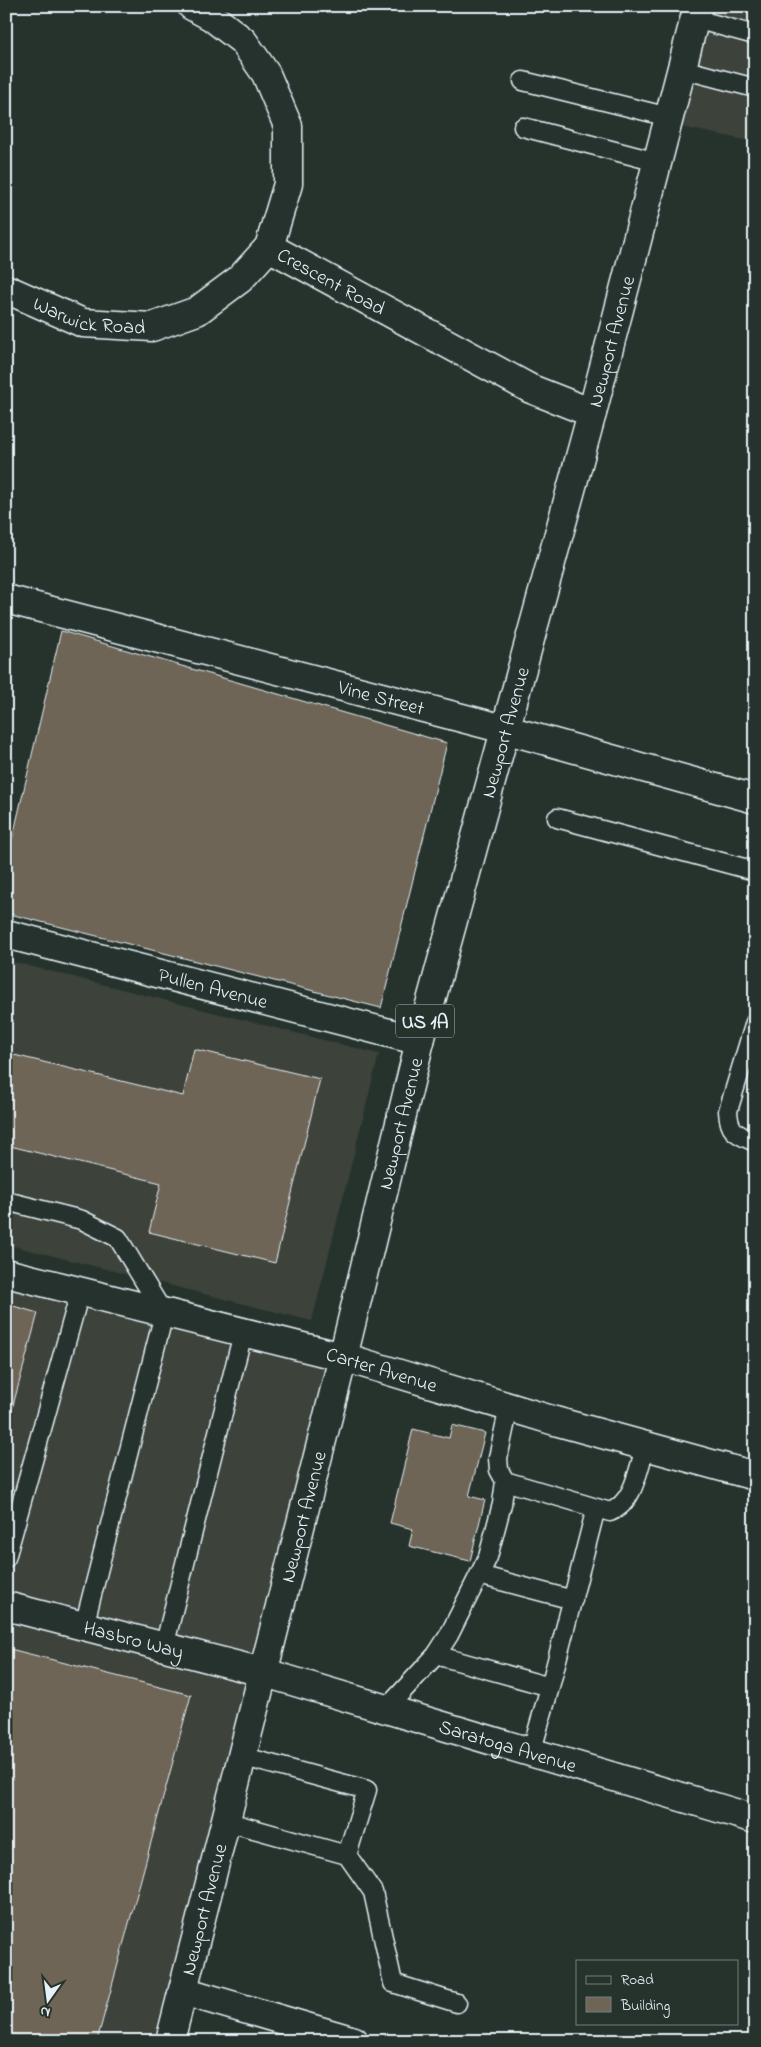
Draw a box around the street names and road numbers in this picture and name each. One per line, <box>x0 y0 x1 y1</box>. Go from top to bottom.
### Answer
street label: Crescent Road <box>271 242 390 324</box>
street label: Newport Avenue <box>582 273 644 411</box>
street label: Warwick Road <box>28 291 146 344</box>
street label: Newport Avenue <box>475 664 539 802</box>
street label: Vine Street <box>333 674 427 725</box>
street label: Pullen Avenue <box>155 962 271 1018</box>
road number: US 1A <box>396 1004 454 1038</box>
street label: Newport Avenue <box>372 1055 432 1193</box>
street label: Carter Avenue <box>323 1341 440 1402</box>
street label: Newport Avenue <box>275 1448 336 1586</box>
street label: Hasbro Way <box>80 1615 186 1668</box>
street label: Saratoga Avenue <box>435 1713 580 1782</box>
street label: Newport Avenue <box>175 1841 236 1979</box>

